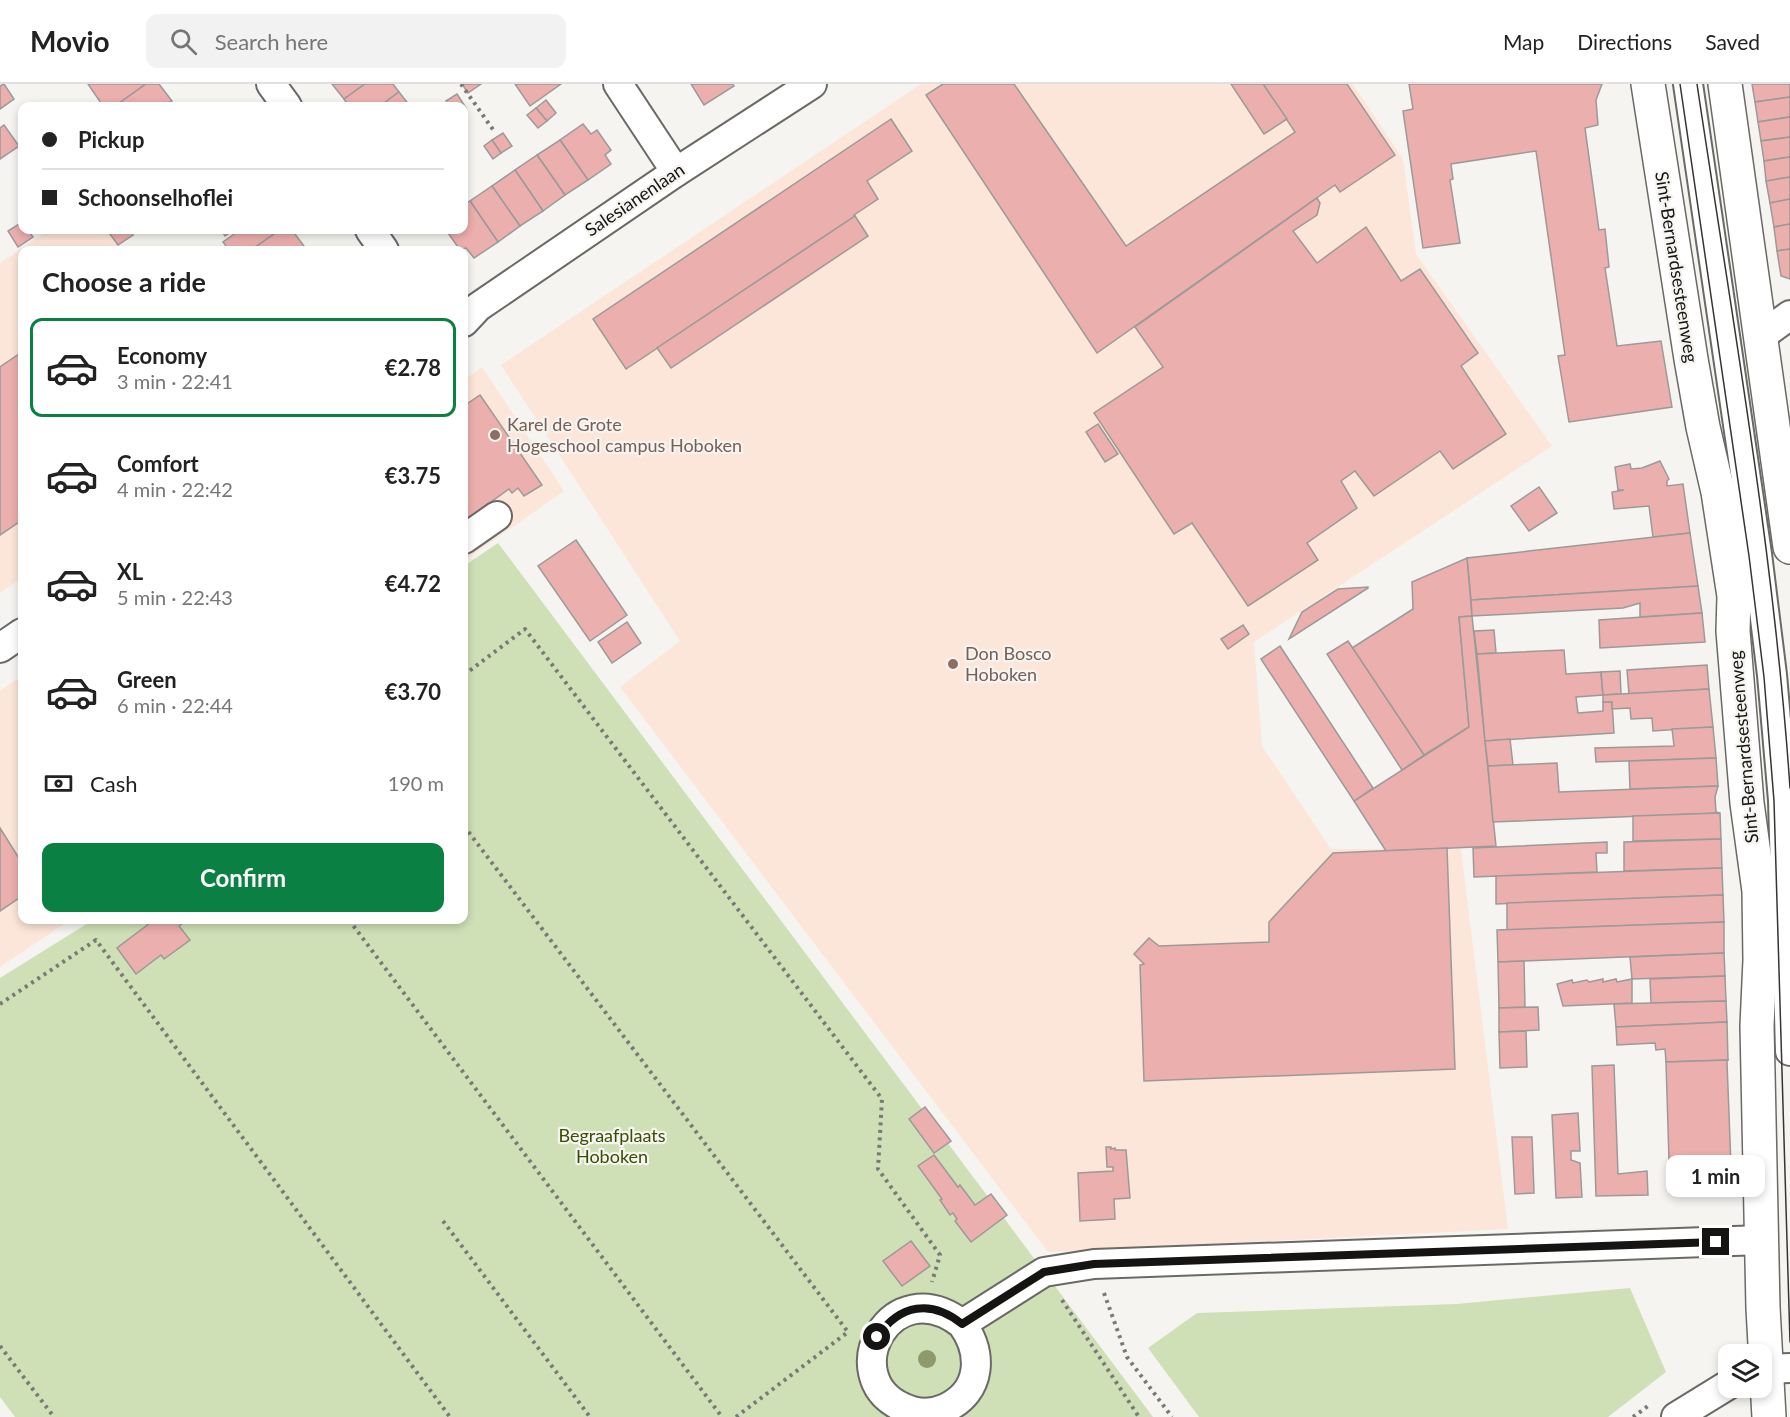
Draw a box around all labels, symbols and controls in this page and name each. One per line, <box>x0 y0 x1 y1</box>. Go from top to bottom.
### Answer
search box <box>146 14 566 68</box>
text: Movio <box>30 24 110 58</box>
icon: search <box>167 25 200 58</box>
text: Search here <box>215 28 328 55</box>
text: Map <box>1503 29 1544 54</box>
text: Directions <box>1577 29 1672 54</box>
text: Saved <box>1705 29 1760 54</box>
text: Pickup <box>78 126 144 153</box>
street label: Salesianenlaan <box>581 158 688 240</box>
street label: Sint-Bernardsesteenweg <box>1651 170 1703 364</box>
text: Schoonselhoflei <box>78 184 233 211</box>
text: Choose a ride <box>42 265 206 298</box>
icon: car <box>45 341 99 395</box>
text: Economy <box>117 342 207 369</box>
text: €2.78 <box>385 354 441 381</box>
text: 3 min · 22:41 <box>117 369 233 393</box>
place label: Karel de Grote Hogeschool campus Hoboken <box>507 413 742 456</box>
marker: Karel de Grote Hogeschool campus Hoboken <box>488 428 502 442</box>
icon: car <box>45 449 99 503</box>
text: Comfort <box>117 450 199 477</box>
text: €3.75 <box>385 462 441 489</box>
text: 4 min · 22:42 <box>117 477 233 501</box>
icon: car <box>45 557 99 611</box>
text: XL <box>117 558 143 585</box>
text: €4.72 <box>385 570 441 597</box>
text: 5 min · 22:43 <box>117 585 233 609</box>
place label: Don Bosco Hoboken <box>965 642 1052 685</box>
street label: Sint-Bernardsesteenweg <box>1724 650 1762 844</box>
marker: Don Bosco Hoboken <box>946 657 960 671</box>
icon: car <box>45 665 99 719</box>
text: Green <box>117 666 177 693</box>
text: €3.70 <box>385 678 441 705</box>
text: 6 min · 22:44 <box>117 693 233 717</box>
icon: cash <box>42 767 75 800</box>
text: Cash <box>90 770 137 797</box>
text: 190 m <box>388 771 444 795</box>
button: Confirm <box>42 843 444 912</box>
park label: Begraafplaats Hoboken <box>558 1124 666 1167</box>
callout: 1 min <box>1666 1155 1766 1197</box>
text: 1 min <box>1691 1164 1740 1188</box>
route end <box>1702 1228 1729 1255</box>
route start <box>863 1323 890 1350</box>
map controls <box>1718 1344 1772 1398</box>
button: layers <box>1718 1344 1772 1398</box>

